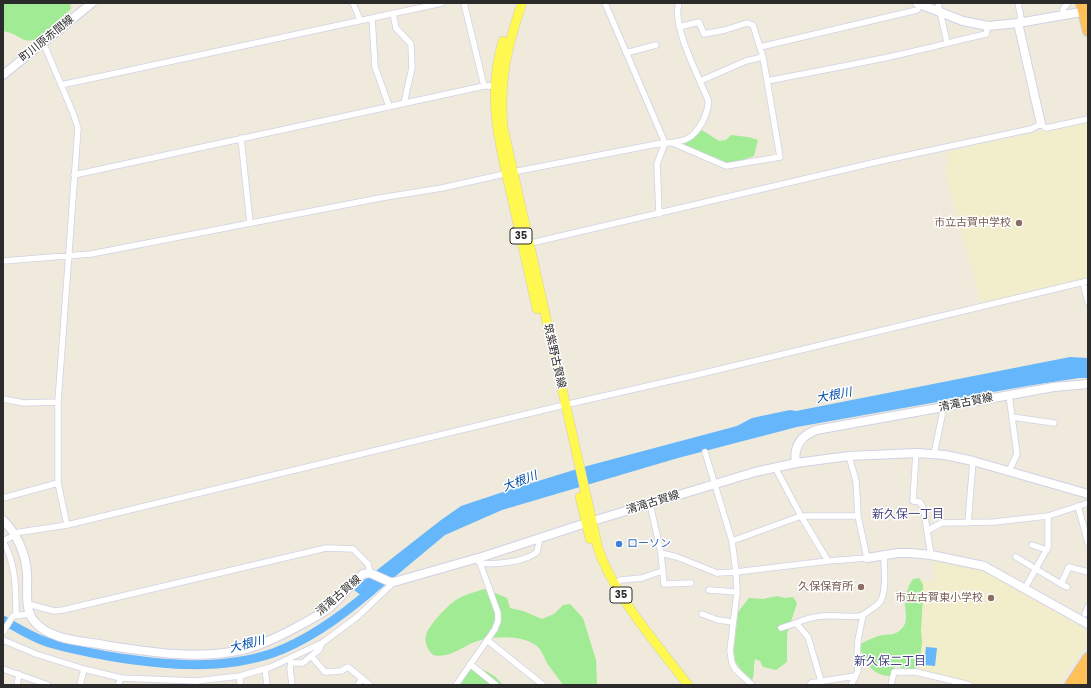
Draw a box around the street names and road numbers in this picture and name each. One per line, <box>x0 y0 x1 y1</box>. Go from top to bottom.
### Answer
street label: 町川原赤間線 <box>17 13 77 65</box>
road number: 35 <box>510 228 532 244</box>
street label: 筑紫野古賀線 <box>540 322 568 390</box>
street label: 清滝古賀線 <box>938 391 994 415</box>
street label: 清滝古賀線 <box>625 489 681 517</box>
street label: 清滝古賀線 <box>314 573 364 619</box>
road number: 35 <box>610 587 632 603</box>

